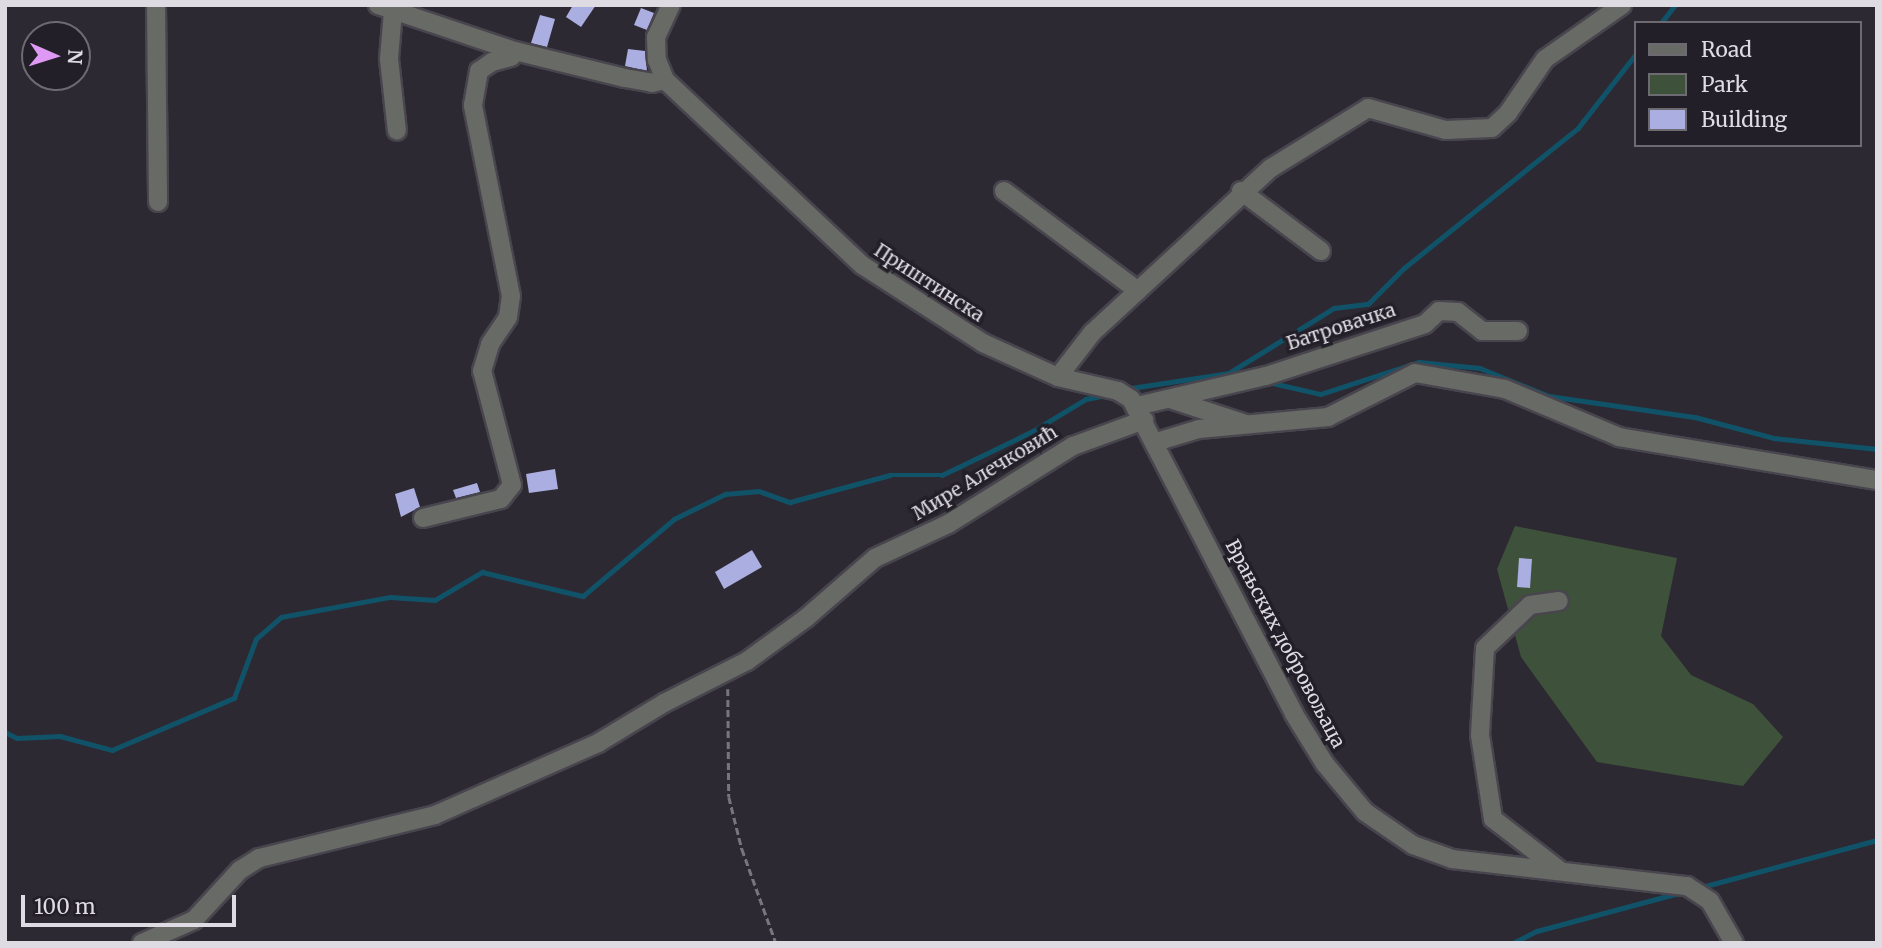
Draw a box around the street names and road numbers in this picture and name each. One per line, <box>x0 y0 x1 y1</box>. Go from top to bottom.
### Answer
street label: Приштинска <box>870 239 988 327</box>
street label: Батровачка <box>1284 299 1398 355</box>
street label: Мире Алечковић <box>908 421 1062 525</box>
street label: Врањских добровољаца <box>1220 536 1350 752</box>

